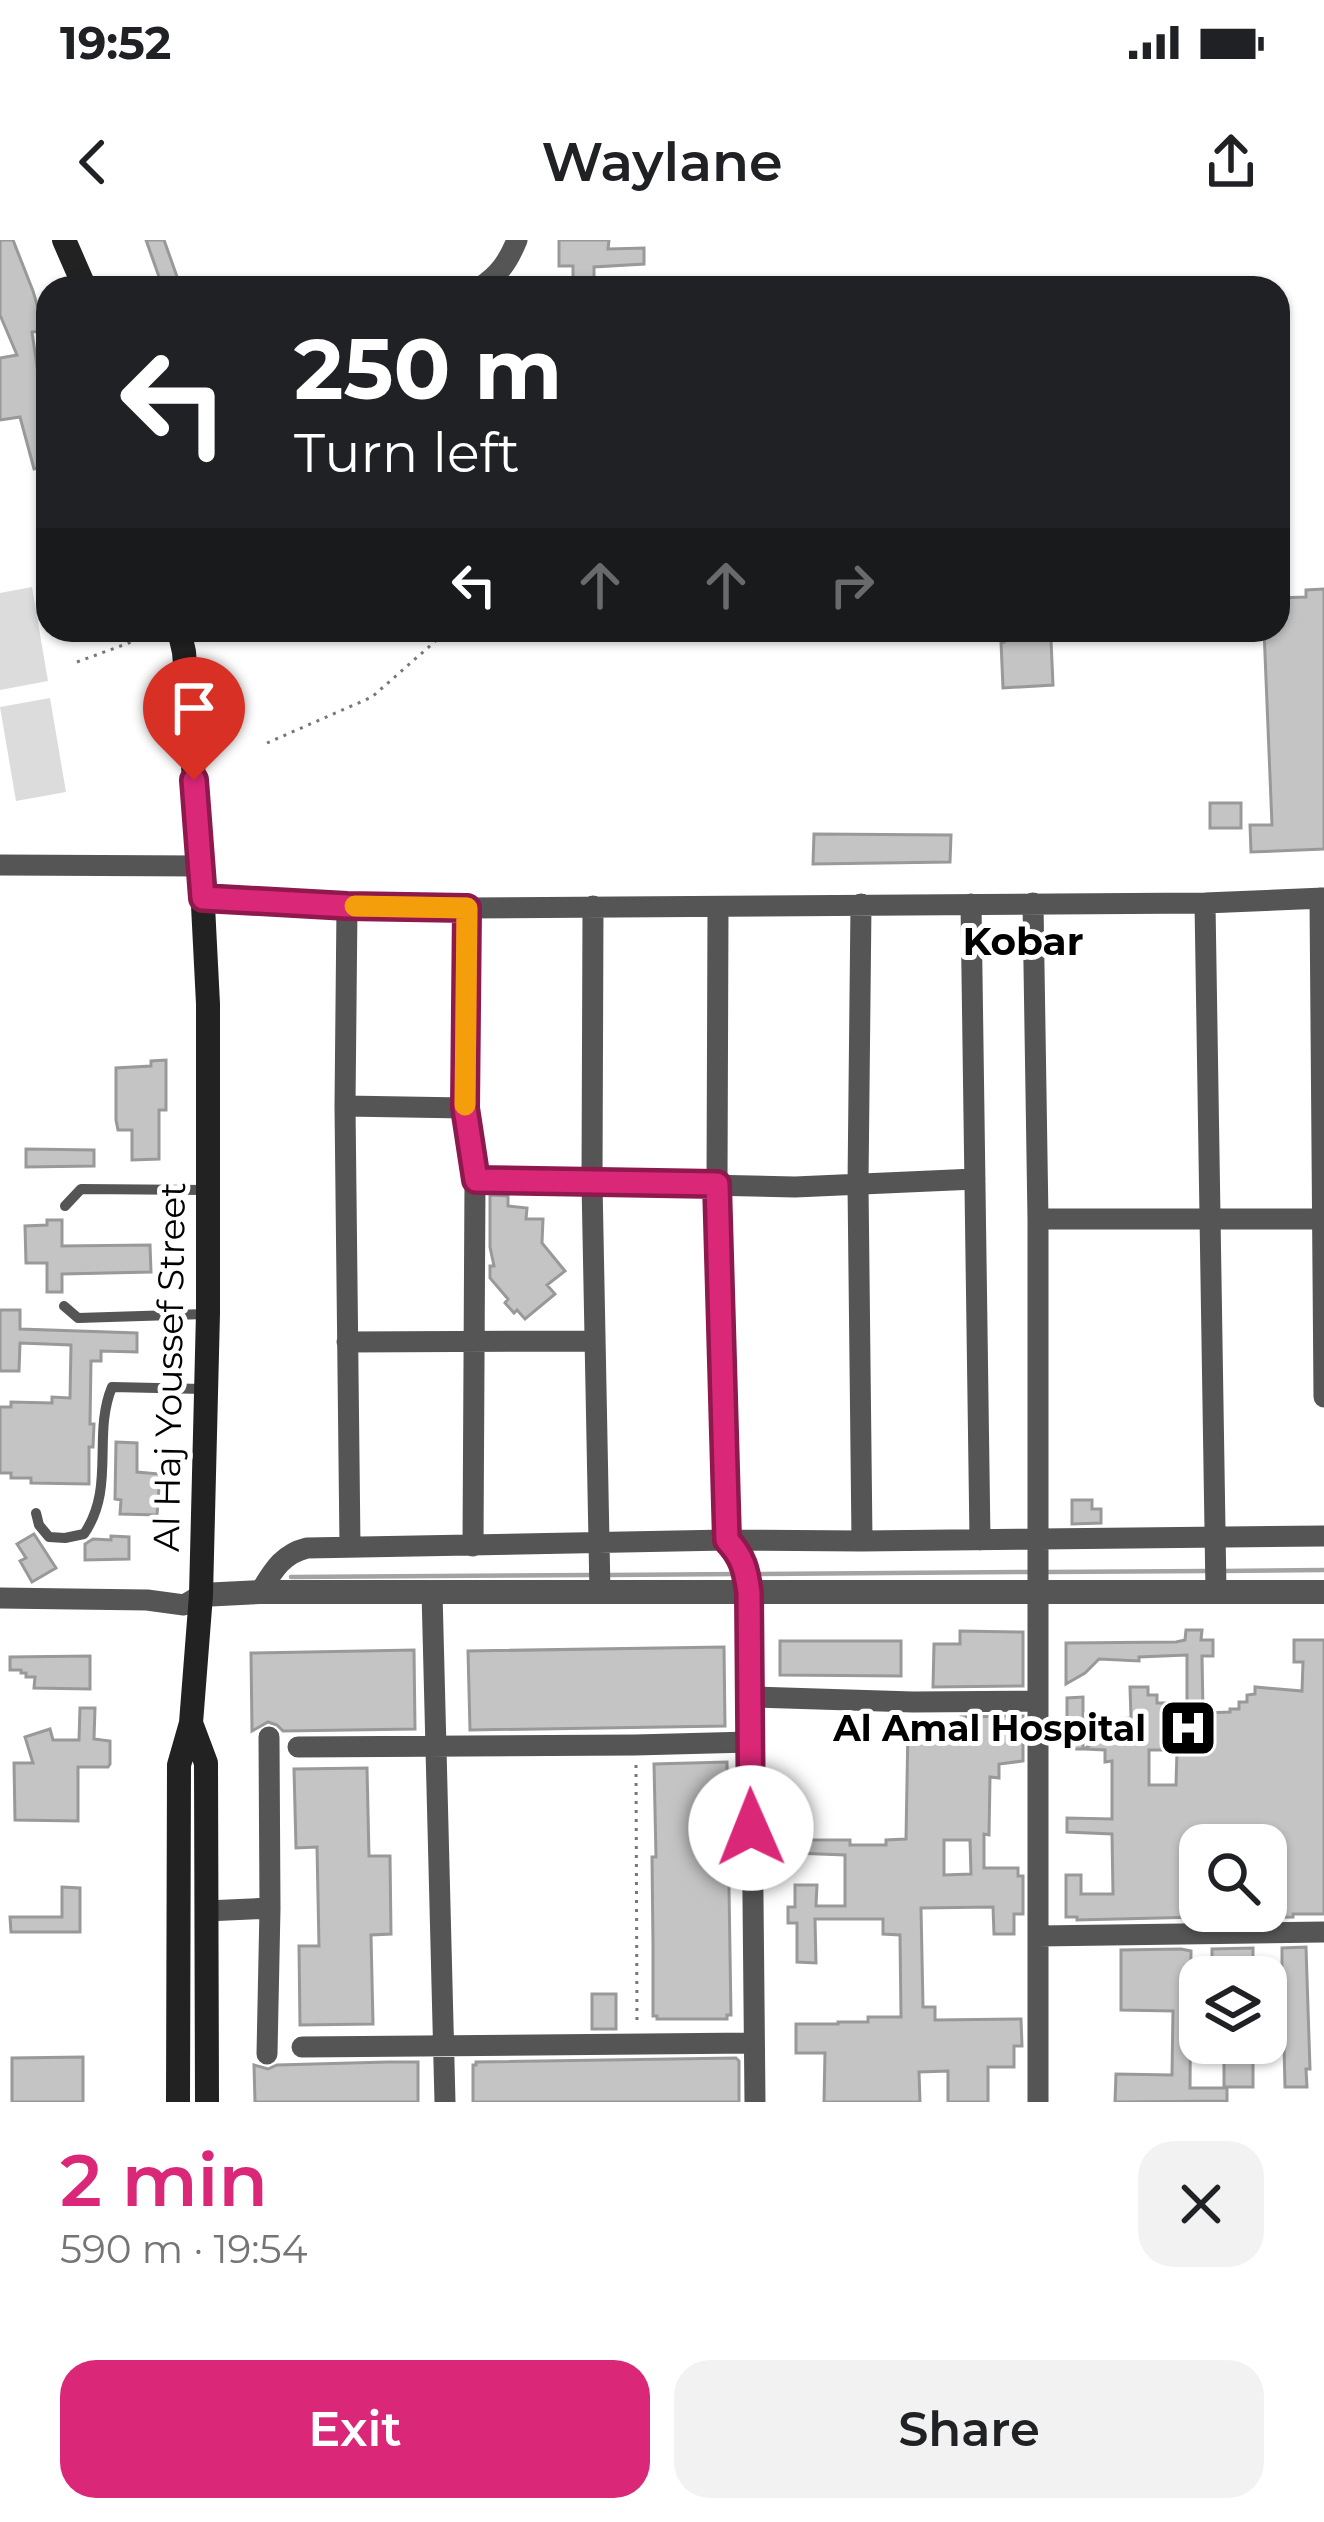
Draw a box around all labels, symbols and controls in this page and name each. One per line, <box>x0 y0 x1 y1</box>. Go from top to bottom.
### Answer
text: 19:52 <box>60 15 171 70</box>
icon: back <box>60 129 126 195</box>
text: Waylane <box>541 129 783 195</box>
icon: share <box>1198 129 1264 195</box>
text: 250 m <box>294 318 562 420</box>
icon: left <box>96 324 252 480</box>
text: Turn left <box>294 420 520 486</box>
icon: left <box>441 552 507 618</box>
icon: ahead <box>567 552 633 618</box>
icon: ahead <box>693 552 759 618</box>
icon: right <box>819 552 885 618</box>
pin <box>143 657 245 780</box>
icon: arrive <box>161 675 227 741</box>
district label: Kobar <box>963 917 1083 965</box>
street label: Al Haj Youssef Street <box>144 1182 194 1552</box>
hospital icon: Al Amal Hospital <box>1157 1697 1219 1759</box>
place label: Al Amal Hospital <box>832 1706 1146 1750</box>
position arrow <box>688 1765 814 1891</box>
map controls <box>1179 1824 1287 2064</box>
button: search <box>1179 1824 1287 1932</box>
button: layers <box>1179 1956 1287 2064</box>
text: 2 min <box>60 2136 268 2224</box>
button: close <box>1138 2141 1264 2267</box>
text: 590 m · 19:54 <box>60 2225 307 2273</box>
button: Exit <box>60 2360 650 2498</box>
button: Share <box>674 2360 1264 2498</box>

